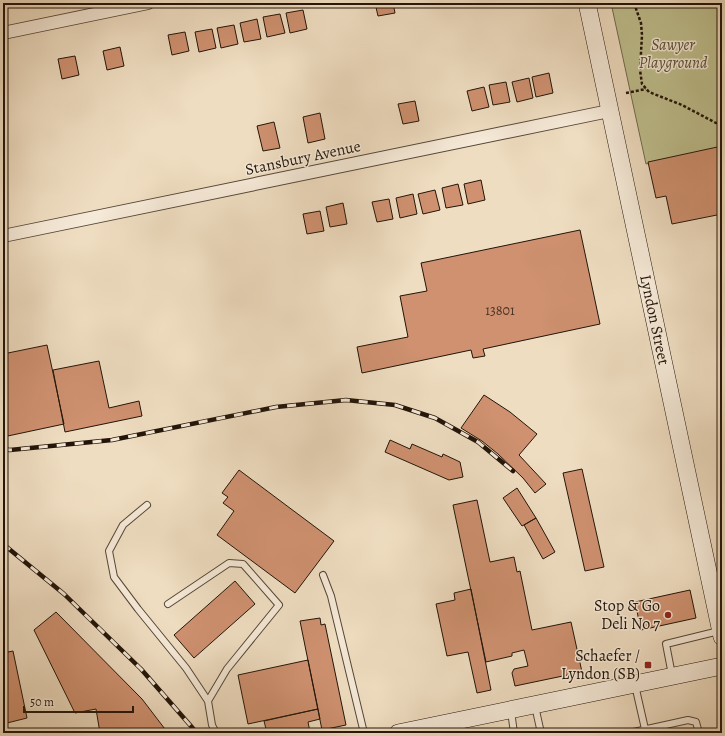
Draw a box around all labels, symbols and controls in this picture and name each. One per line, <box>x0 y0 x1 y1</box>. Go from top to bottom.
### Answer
park label: Sawyer Playground <box>639 34 708 74</box>
street label: Stansbury Avenue <box>243 135 363 181</box>
street label: Lyndon Street <box>634 273 675 367</box>
house number: 13801 <box>485 301 515 320</box>
place label: Stop & Go Deli No 7 <box>594 595 660 635</box>
marker: Stop & Go Deli No 7 <box>663 610 673 620</box>
place label: Schaefer / Lyndon (SB) <box>561 645 640 685</box>
marker: Schaefer / Lyndon (SB) <box>643 660 653 670</box>
scale bar <box>24 688 133 714</box>
text: 50 m <box>30 694 54 710</box>

